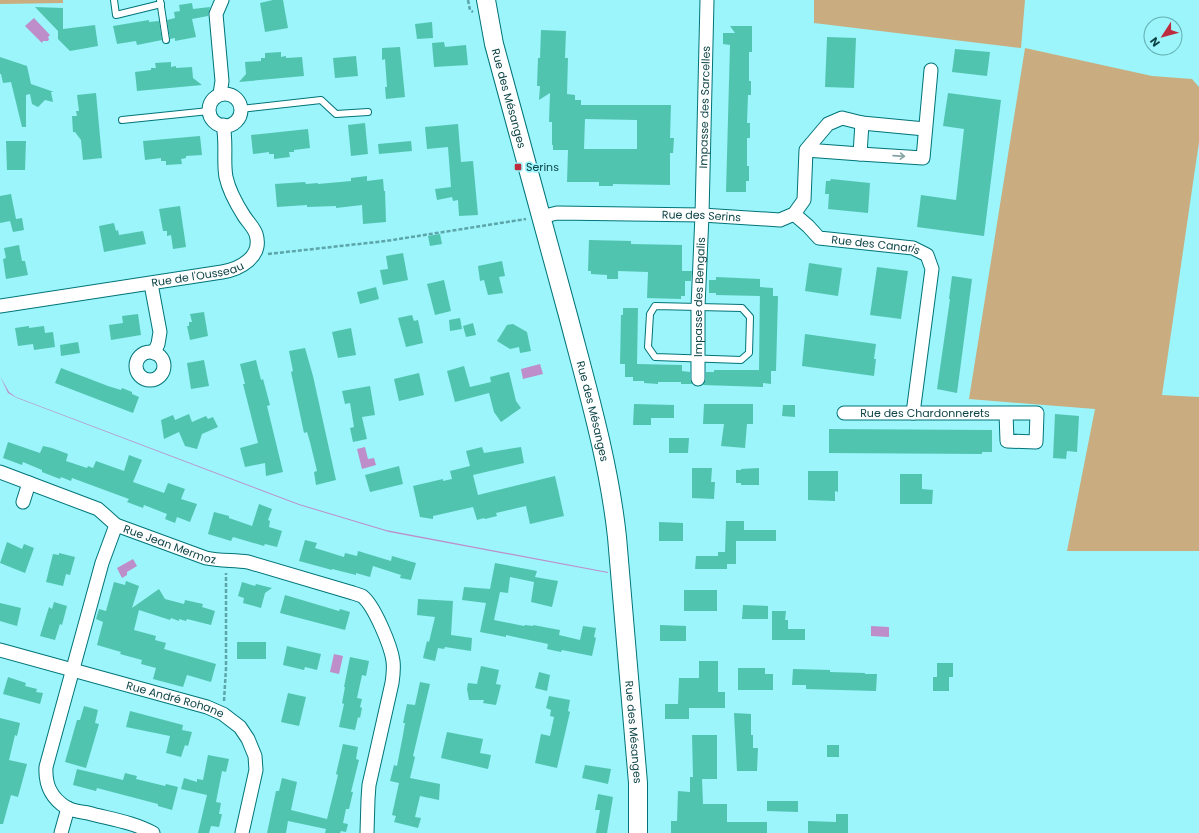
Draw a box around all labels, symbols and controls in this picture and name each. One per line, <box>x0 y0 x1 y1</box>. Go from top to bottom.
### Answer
north arrow <box>1143 16 1183 56</box>
text: N <box>1146 34 1164 50</box>
street label: Impasse des Sarcelles <box>695 45 714 169</box>
street label: Rue des Mésanges <box>488 47 530 150</box>
one-way arrow <box>892 153 905 160</box>
place label: Serins <box>526 159 559 175</box>
marker: Serins <box>513 162 523 172</box>
street label: Rue des Serins <box>662 206 742 226</box>
street label: Rue des Canaris <box>831 231 923 259</box>
street label: Impasse des Bengalis <box>690 237 709 357</box>
street label: Rue de l'Ousseau <box>150 258 247 291</box>
street label: Rue des Mésanges <box>573 359 613 463</box>
street label: Rue des Chardonnerets <box>860 405 990 421</box>
street label: Rue Jean Mermoz <box>121 520 217 568</box>
street label: Rue André Rohane <box>124 677 227 722</box>
street label: Rue des Mésanges <box>621 680 646 784</box>

